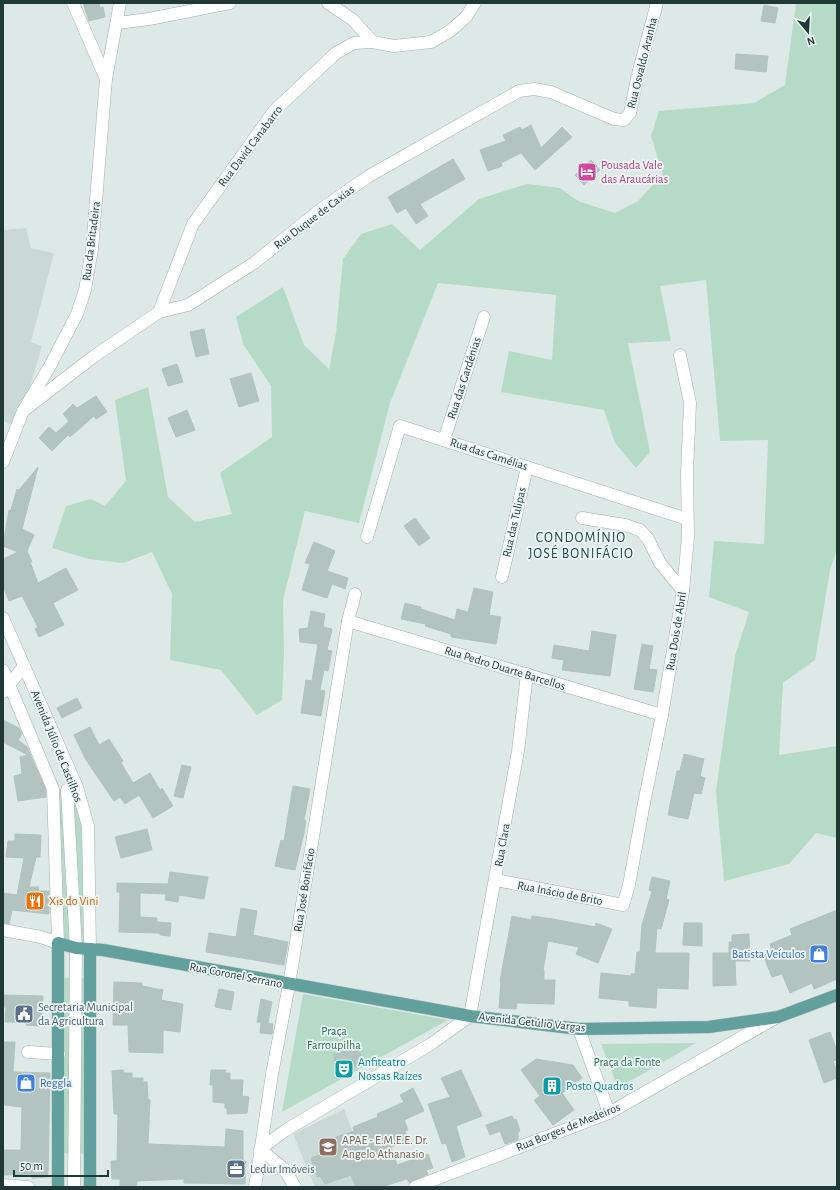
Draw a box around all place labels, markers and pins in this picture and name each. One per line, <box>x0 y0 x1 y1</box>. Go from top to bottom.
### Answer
place label: Pousada Vale das Araucárias <box>601 159 668 185</box>
hotel icon: Pousada Vale das Araucárias <box>576 161 598 183</box>
restaurant icon: Xis do Vini <box>24 890 46 912</box>
place label: Xis do Vini <box>49 895 98 907</box>
shop icon: Batista Veículos <box>808 943 830 965</box>
place label: Batista Veículos <box>732 948 805 960</box>
place label: Secretaria Municipal da Agricultura <box>38 1001 133 1027</box>
public building icon: Secretaria Municipal da Agricultura <box>13 1003 35 1025</box>
place label: Anfiteatro Nossas Raízes <box>358 1056 422 1082</box>
theatre icon: Anfiteatro Nossas Raízes <box>333 1058 355 1080</box>
shop icon: Reggla <box>15 1072 37 1094</box>
building icon: Posto Quadros <box>541 1075 563 1097</box>
place label: Reggla <box>40 1077 72 1089</box>
place label: Posto Quadros <box>566 1080 633 1093</box>
place label: APAE - E.M.E.E. Dr. Angelo Athanasio <box>342 1134 428 1160</box>
school or university icon: APAE - E.M.E.E. Dr. Angelo Athanasio <box>317 1136 339 1158</box>
office icon: Ledur Imóveis <box>225 1158 247 1180</box>
place label: Ledur Imóveis <box>250 1163 315 1175</box>

